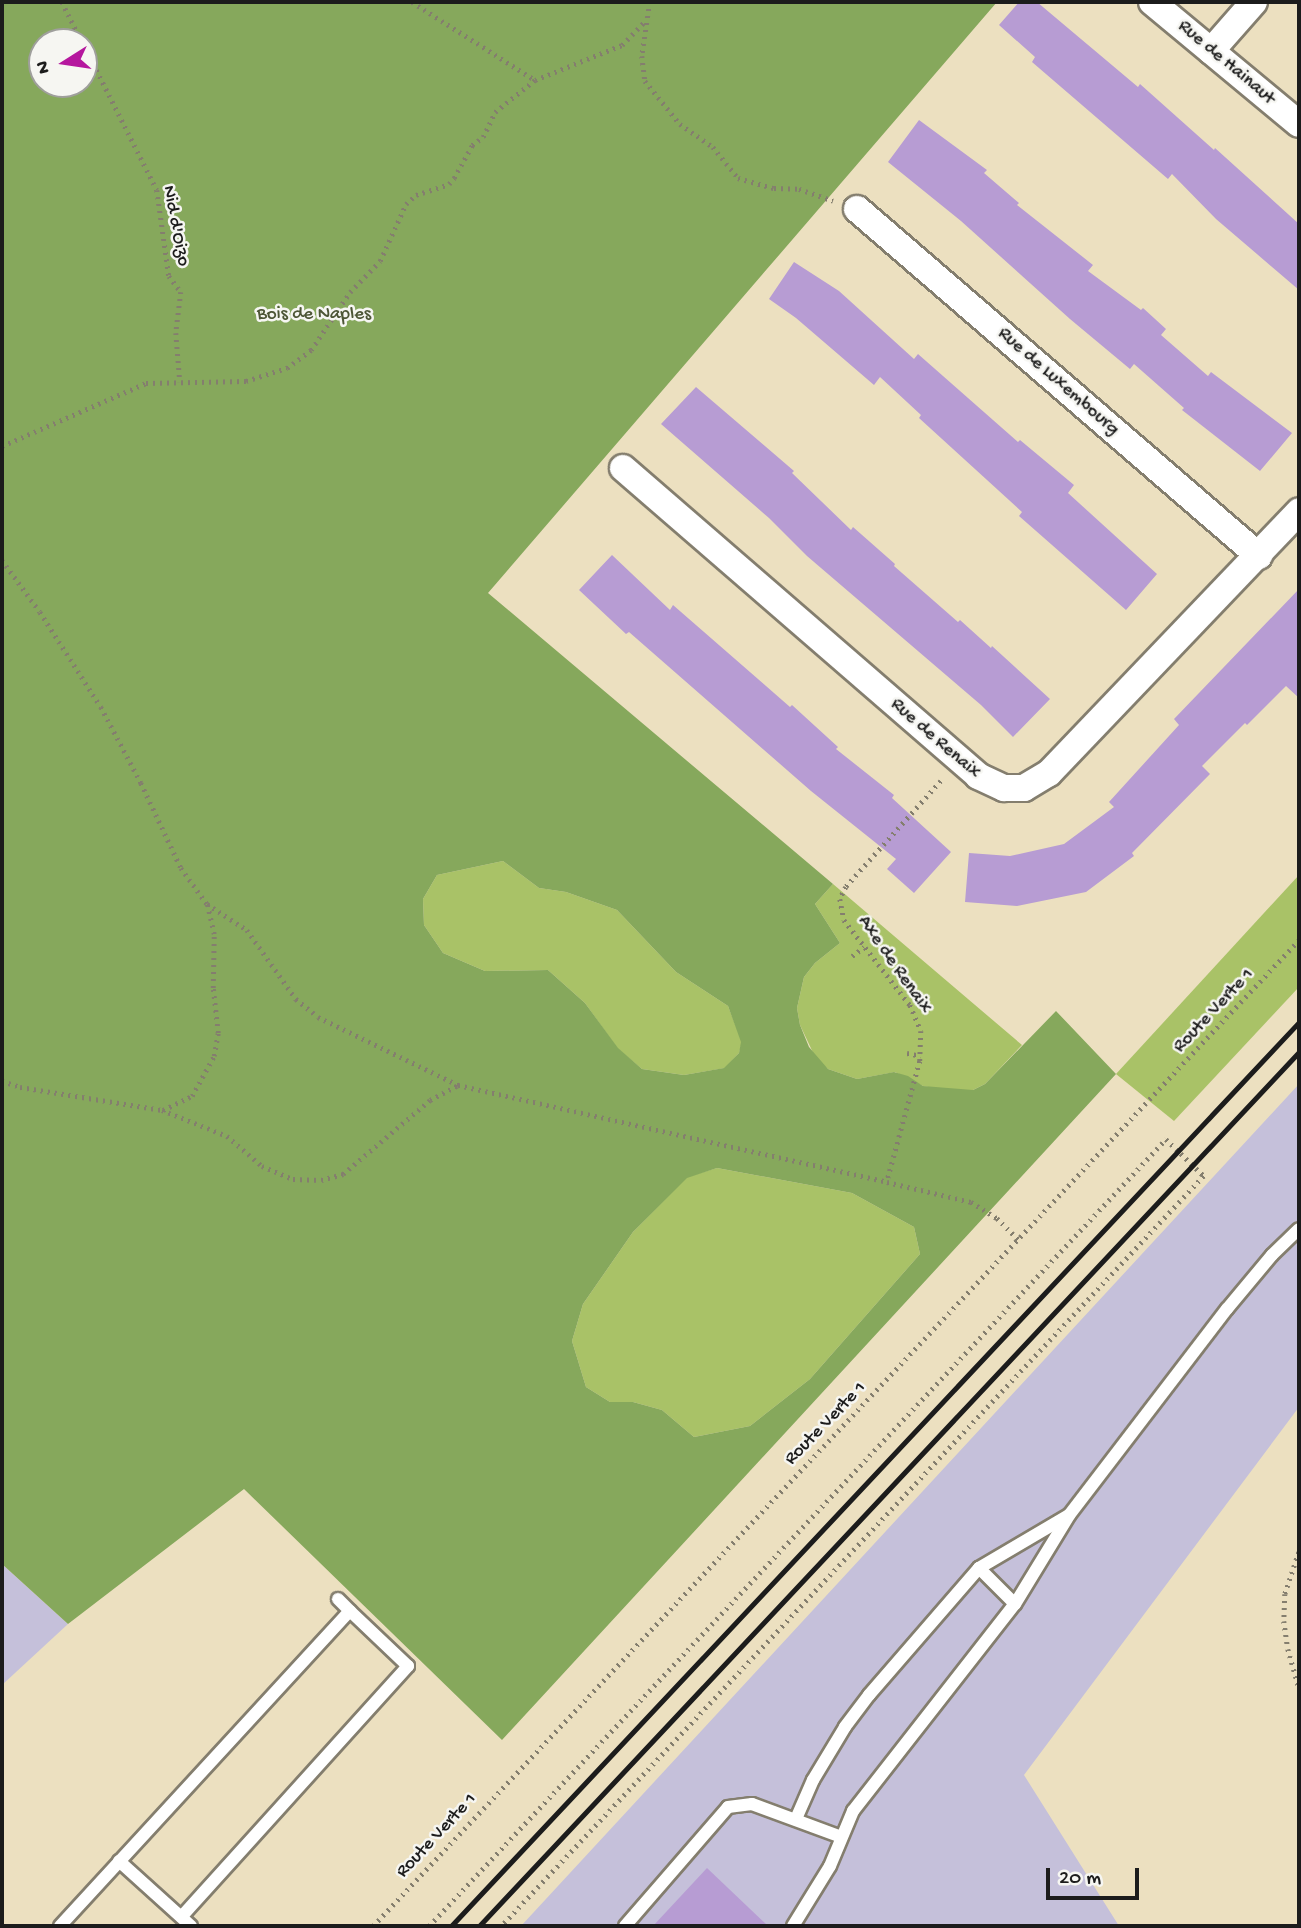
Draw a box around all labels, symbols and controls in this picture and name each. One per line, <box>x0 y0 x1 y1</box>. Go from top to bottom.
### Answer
street label: Rue de Hainaut <box>1173 16 1279 110</box>
north arrow <box>28 28 98 98</box>
text: N <box>31 59 56 76</box>
street label: Nid d'Oizo <box>156 184 194 268</box>
park label: Bois de Naples <box>257 304 371 326</box>
street label: Rue de Luxembourg <box>992 323 1124 441</box>
street label: Rue de Renaix <box>885 694 985 784</box>
street label: Axe de Renaix <box>852 912 936 1018</box>
street label: Route Verte 1 <box>1169 964 1259 1058</box>
street label: Route Verte 1 <box>780 1377 872 1471</box>
street label: Route Verte 1 <box>392 1789 482 1883</box>
scale bar <box>1049 1854 1142 1898</box>
text: 20 m <box>1059 1867 1101 1892</box>

